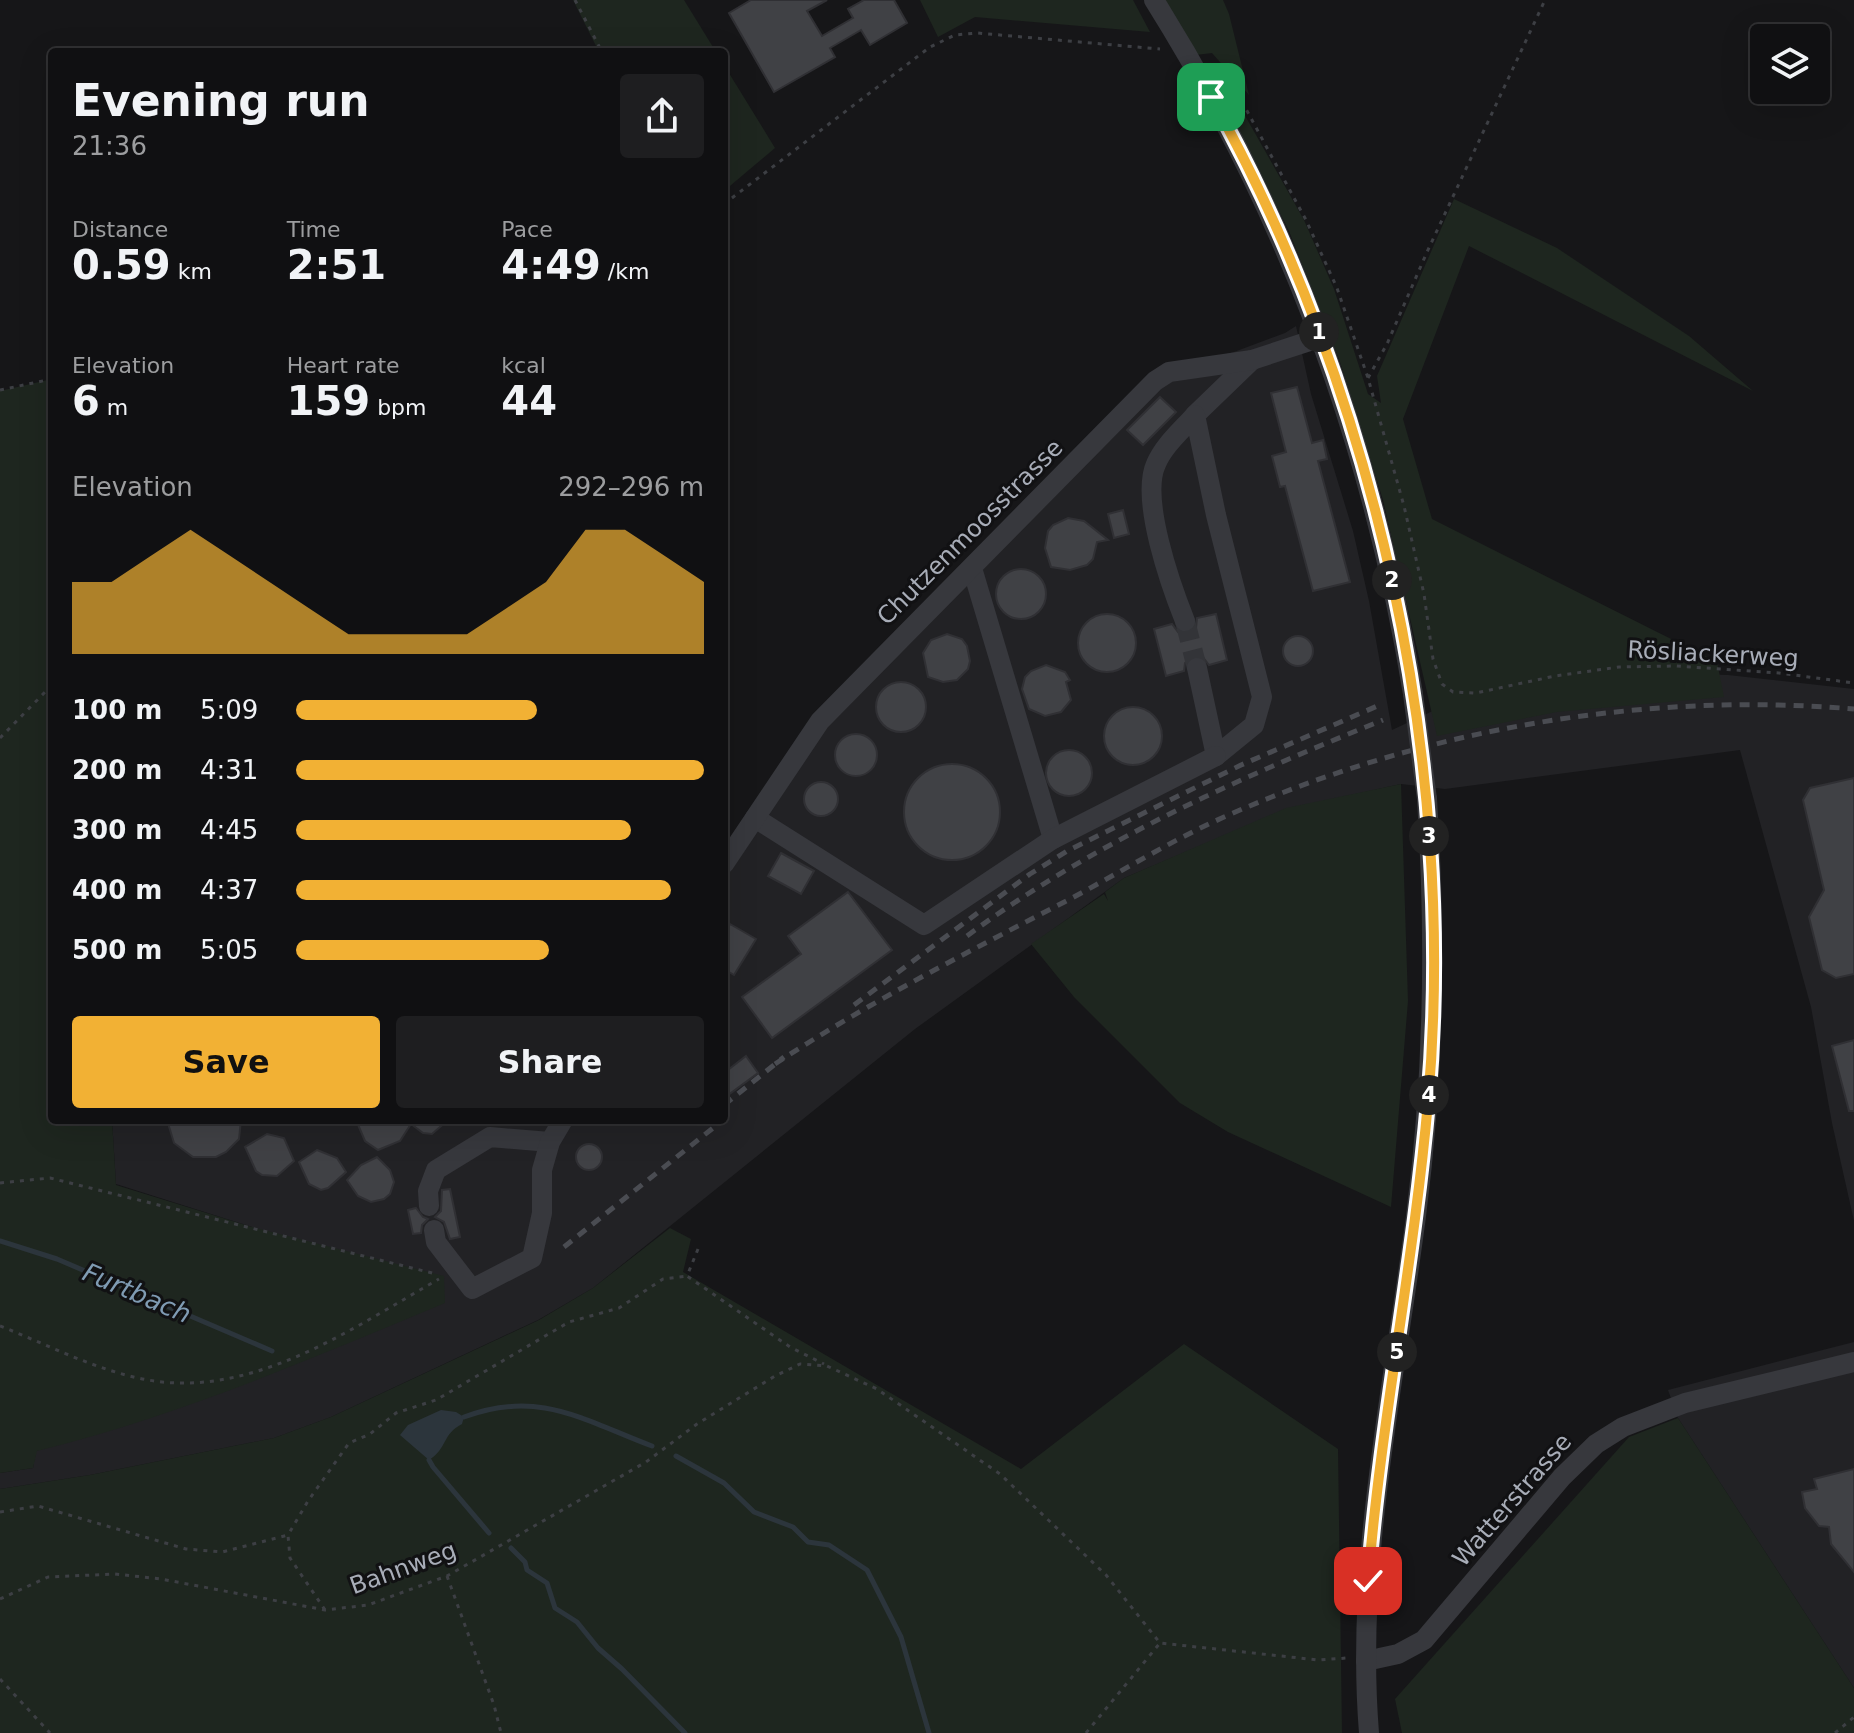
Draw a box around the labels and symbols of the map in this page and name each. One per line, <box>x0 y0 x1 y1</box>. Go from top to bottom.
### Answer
pin <box>1177 63 1245 131</box>
pin: 1 <box>1299 312 1339 352</box>
street label: Chutzenmoosstrasse <box>871 433 1069 631</box>
pin: 2 <box>1372 560 1412 600</box>
street label: Rösliackerweg <box>1627 636 1799 672</box>
pin: 3 <box>1409 816 1449 856</box>
pin: 4 <box>1409 1075 1449 1115</box>
water label: Furtbach <box>78 1257 196 1329</box>
pin: 5 <box>1377 1332 1417 1372</box>
street label: Watterstrasse <box>1447 1428 1577 1572</box>
street label: Bahnweg <box>346 1536 460 1600</box>
pin <box>1334 1547 1402 1615</box>

